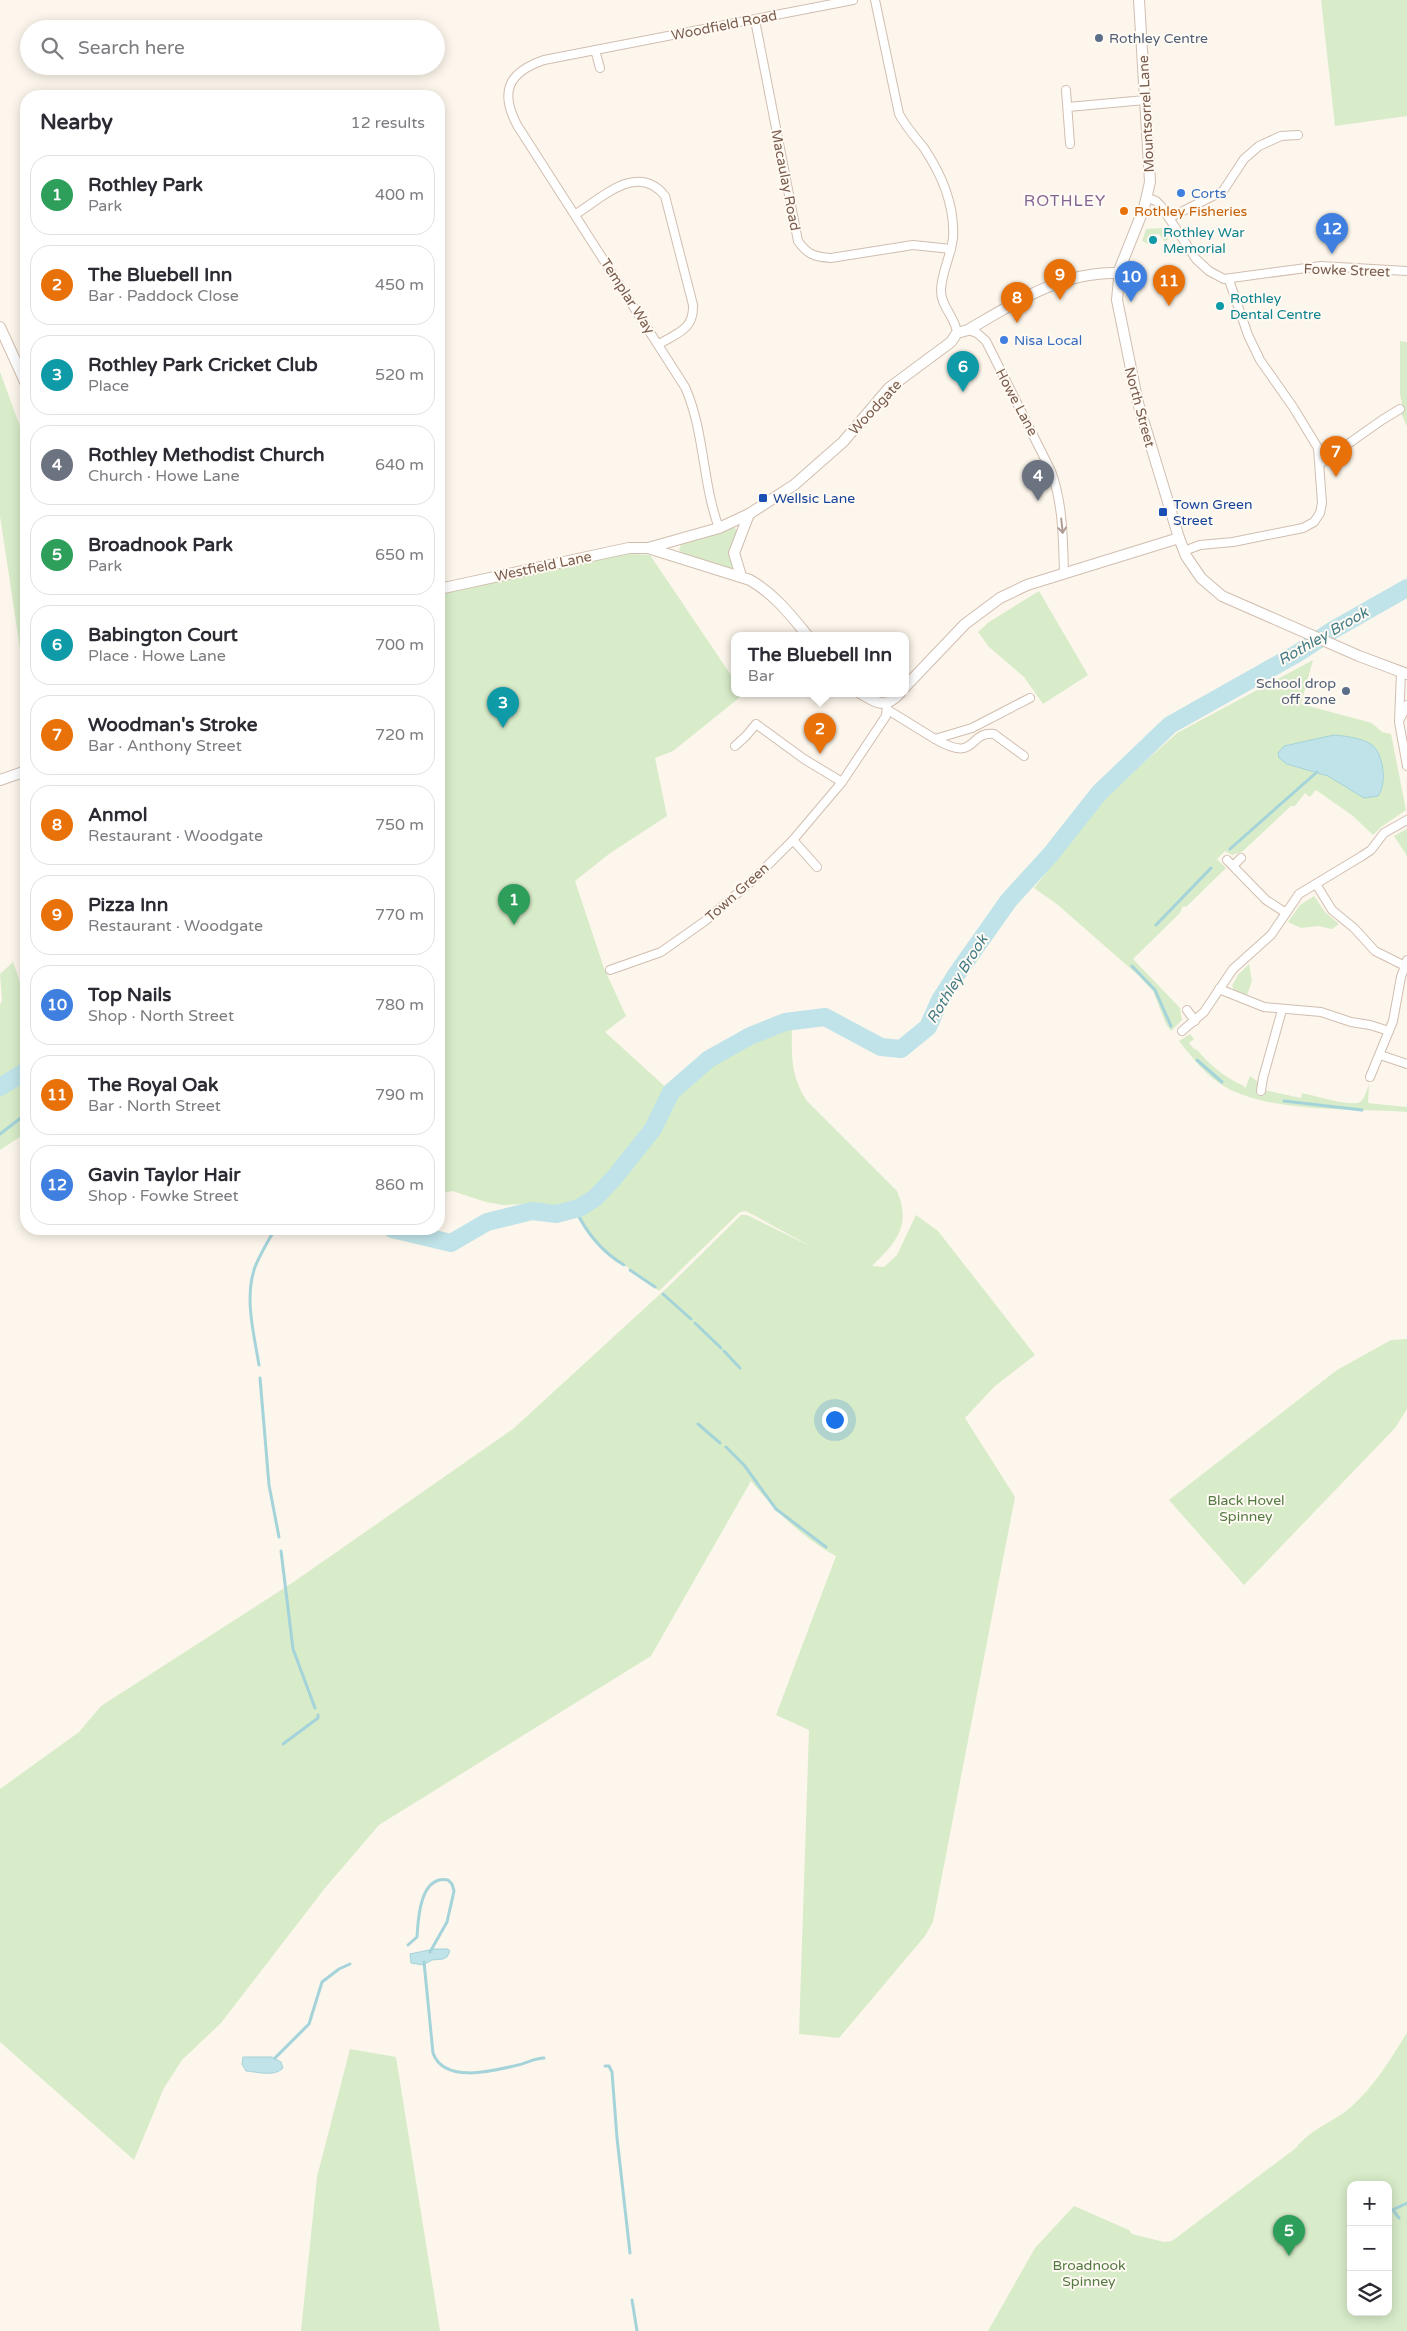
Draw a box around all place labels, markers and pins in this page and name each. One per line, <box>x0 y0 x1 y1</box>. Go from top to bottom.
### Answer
place label: Rothley Centre <box>1109 30 1208 47</box>
marker: Rothley Centre <box>1093 32 1105 44</box>
place label: Corts <box>1191 185 1227 202</box>
marker: Corts <box>1175 187 1187 199</box>
place label: Rothley Fisheries <box>1134 203 1248 220</box>
marker: Rothley Fisheries <box>1118 205 1130 217</box>
pin: 12 <box>1316 213 1348 254</box>
place label: Rothley War Memorial <box>1163 224 1245 257</box>
marker: Rothley War Memorial <box>1147 234 1159 246</box>
pin: 9 <box>1044 259 1076 300</box>
pin: 10 <box>1115 261 1147 302</box>
pin: 11 <box>1153 265 1185 306</box>
pin: 8 <box>1001 282 1033 323</box>
place label: Rothley Dental Centre <box>1230 290 1321 323</box>
marker: Rothley Dental Centre <box>1214 300 1226 312</box>
place label: Nisa Local <box>1014 332 1082 349</box>
marker: Nisa Local <box>998 334 1010 346</box>
pin: 6 <box>947 351 979 392</box>
pin: 7 <box>1320 436 1352 477</box>
pin: 4 <box>1022 460 1054 501</box>
place label: Wellsic Lane <box>773 490 855 507</box>
marker: Wellsic Lane <box>757 492 769 504</box>
place label: Town Green Street <box>1173 496 1252 529</box>
marker: Town Green Street <box>1157 506 1169 518</box>
place label: School drop off zone <box>1256 675 1336 708</box>
marker: School drop off zone <box>1340 685 1352 697</box>
pin: 3 <box>487 687 519 728</box>
pin: 2 <box>804 713 836 754</box>
pin: 1 <box>498 884 530 925</box>
pin: 5 <box>1273 2215 1305 2256</box>

